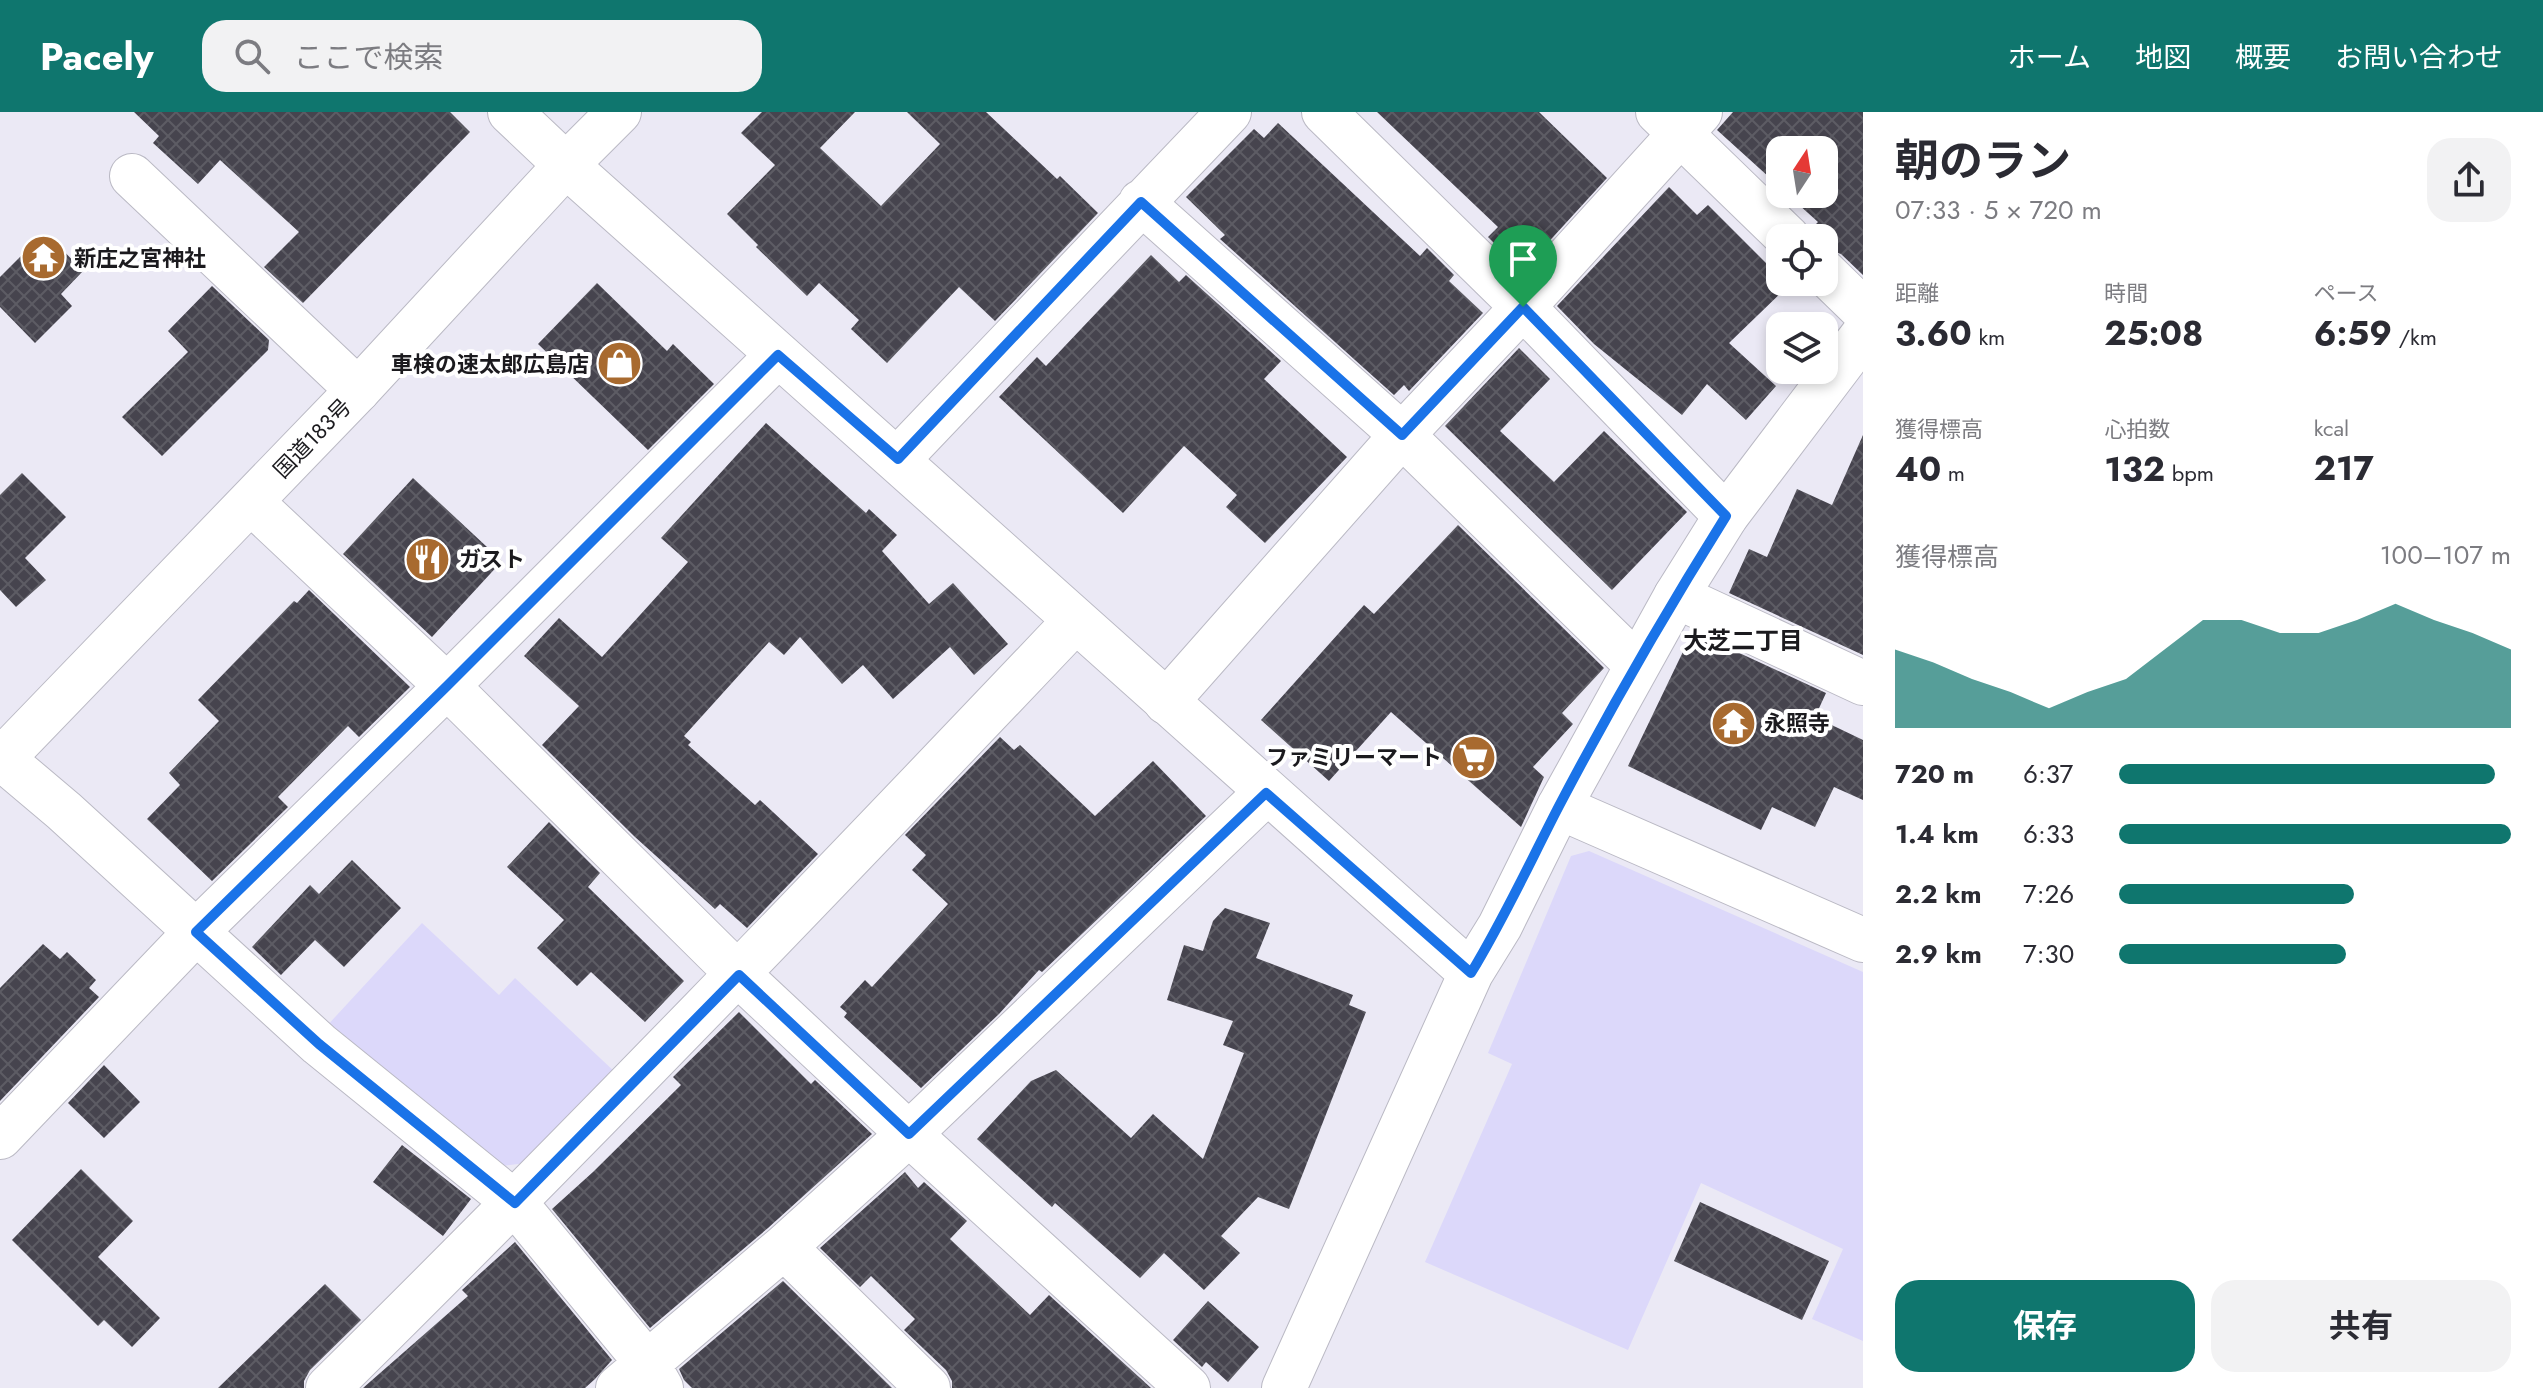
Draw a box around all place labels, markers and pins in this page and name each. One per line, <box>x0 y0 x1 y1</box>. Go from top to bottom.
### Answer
pin <box>1489 225 1557 307</box>
temple icon: 新庄之宮神社 <box>19 234 67 282</box>
place label: 新庄之宮神社 <box>74 242 206 274</box>
shop icon: 車検の速太郎広島店 <box>596 340 644 388</box>
place label: 車検の速太郎広島店 <box>391 348 589 380</box>
restaurant icon: ガスト <box>404 535 452 583</box>
place label: ガスト <box>459 543 525 575</box>
temple icon: 永照寺 <box>1709 699 1757 747</box>
place label: 永照寺 <box>1764 707 1830 739</box>
supermarket icon: ファミリーマート <box>1449 733 1497 781</box>
place label: ファミリーマート <box>1266 741 1442 773</box>

